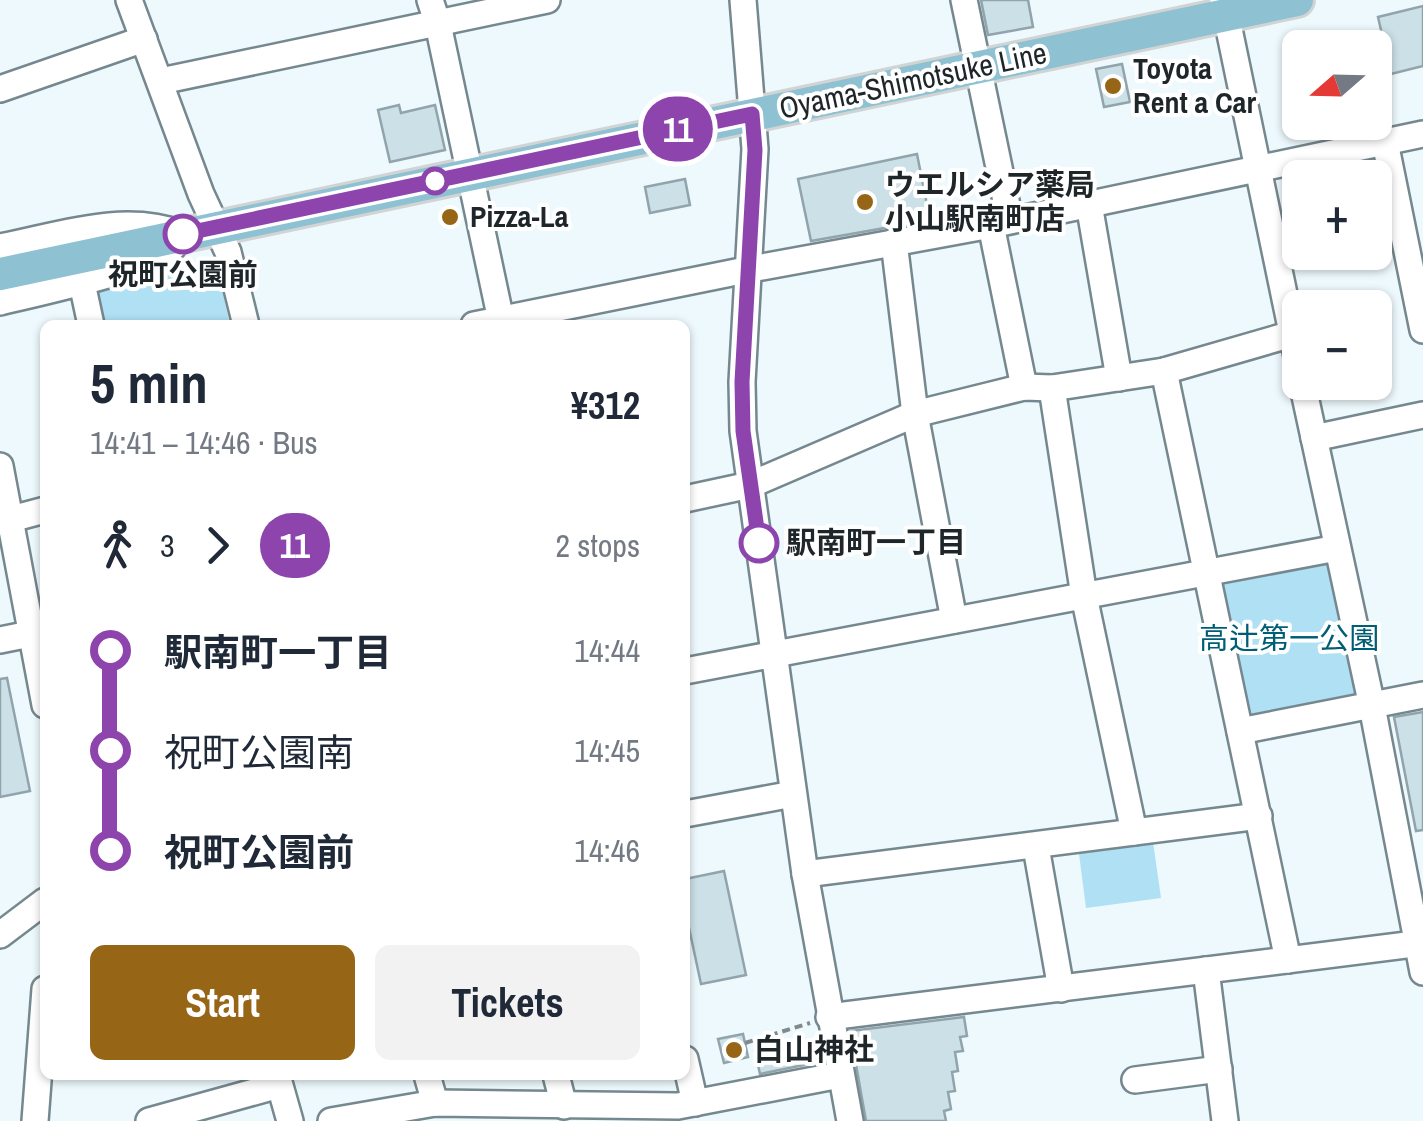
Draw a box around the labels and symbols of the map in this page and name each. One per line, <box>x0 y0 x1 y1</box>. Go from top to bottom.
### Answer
north arrow <box>1282 30 1392 140</box>
street label: Oyama-Shimotsuke Line <box>776 32 1050 128</box>
place label: Toyota Rent a Car <box>1133 48 1256 122</box>
marker: Toyota Rent a Car <box>1102 75 1124 97</box>
line badge: 11 <box>633 96 723 162</box>
place label: ウエルシア薬局 小山駅南町店 <box>885 164 1095 238</box>
unlabelled marker <box>422 168 448 194</box>
marker: ウエルシア薬局 小山駅南町店 <box>854 191 876 213</box>
place label: Pizza-La <box>470 196 569 236</box>
marker: Pizza-La <box>439 206 461 228</box>
marker: 祝町公園前 <box>164 215 202 253</box>
place label: 祝町公園前 <box>108 254 258 294</box>
place label: 駅南町一丁目 <box>786 522 966 562</box>
marker: 駅南町一丁目 <box>740 524 778 562</box>
park label: 高辻第一公園 <box>1199 618 1379 658</box>
place label: 白山神社 <box>754 1029 874 1069</box>
marker: 白山神社 <box>723 1039 745 1061</box>

